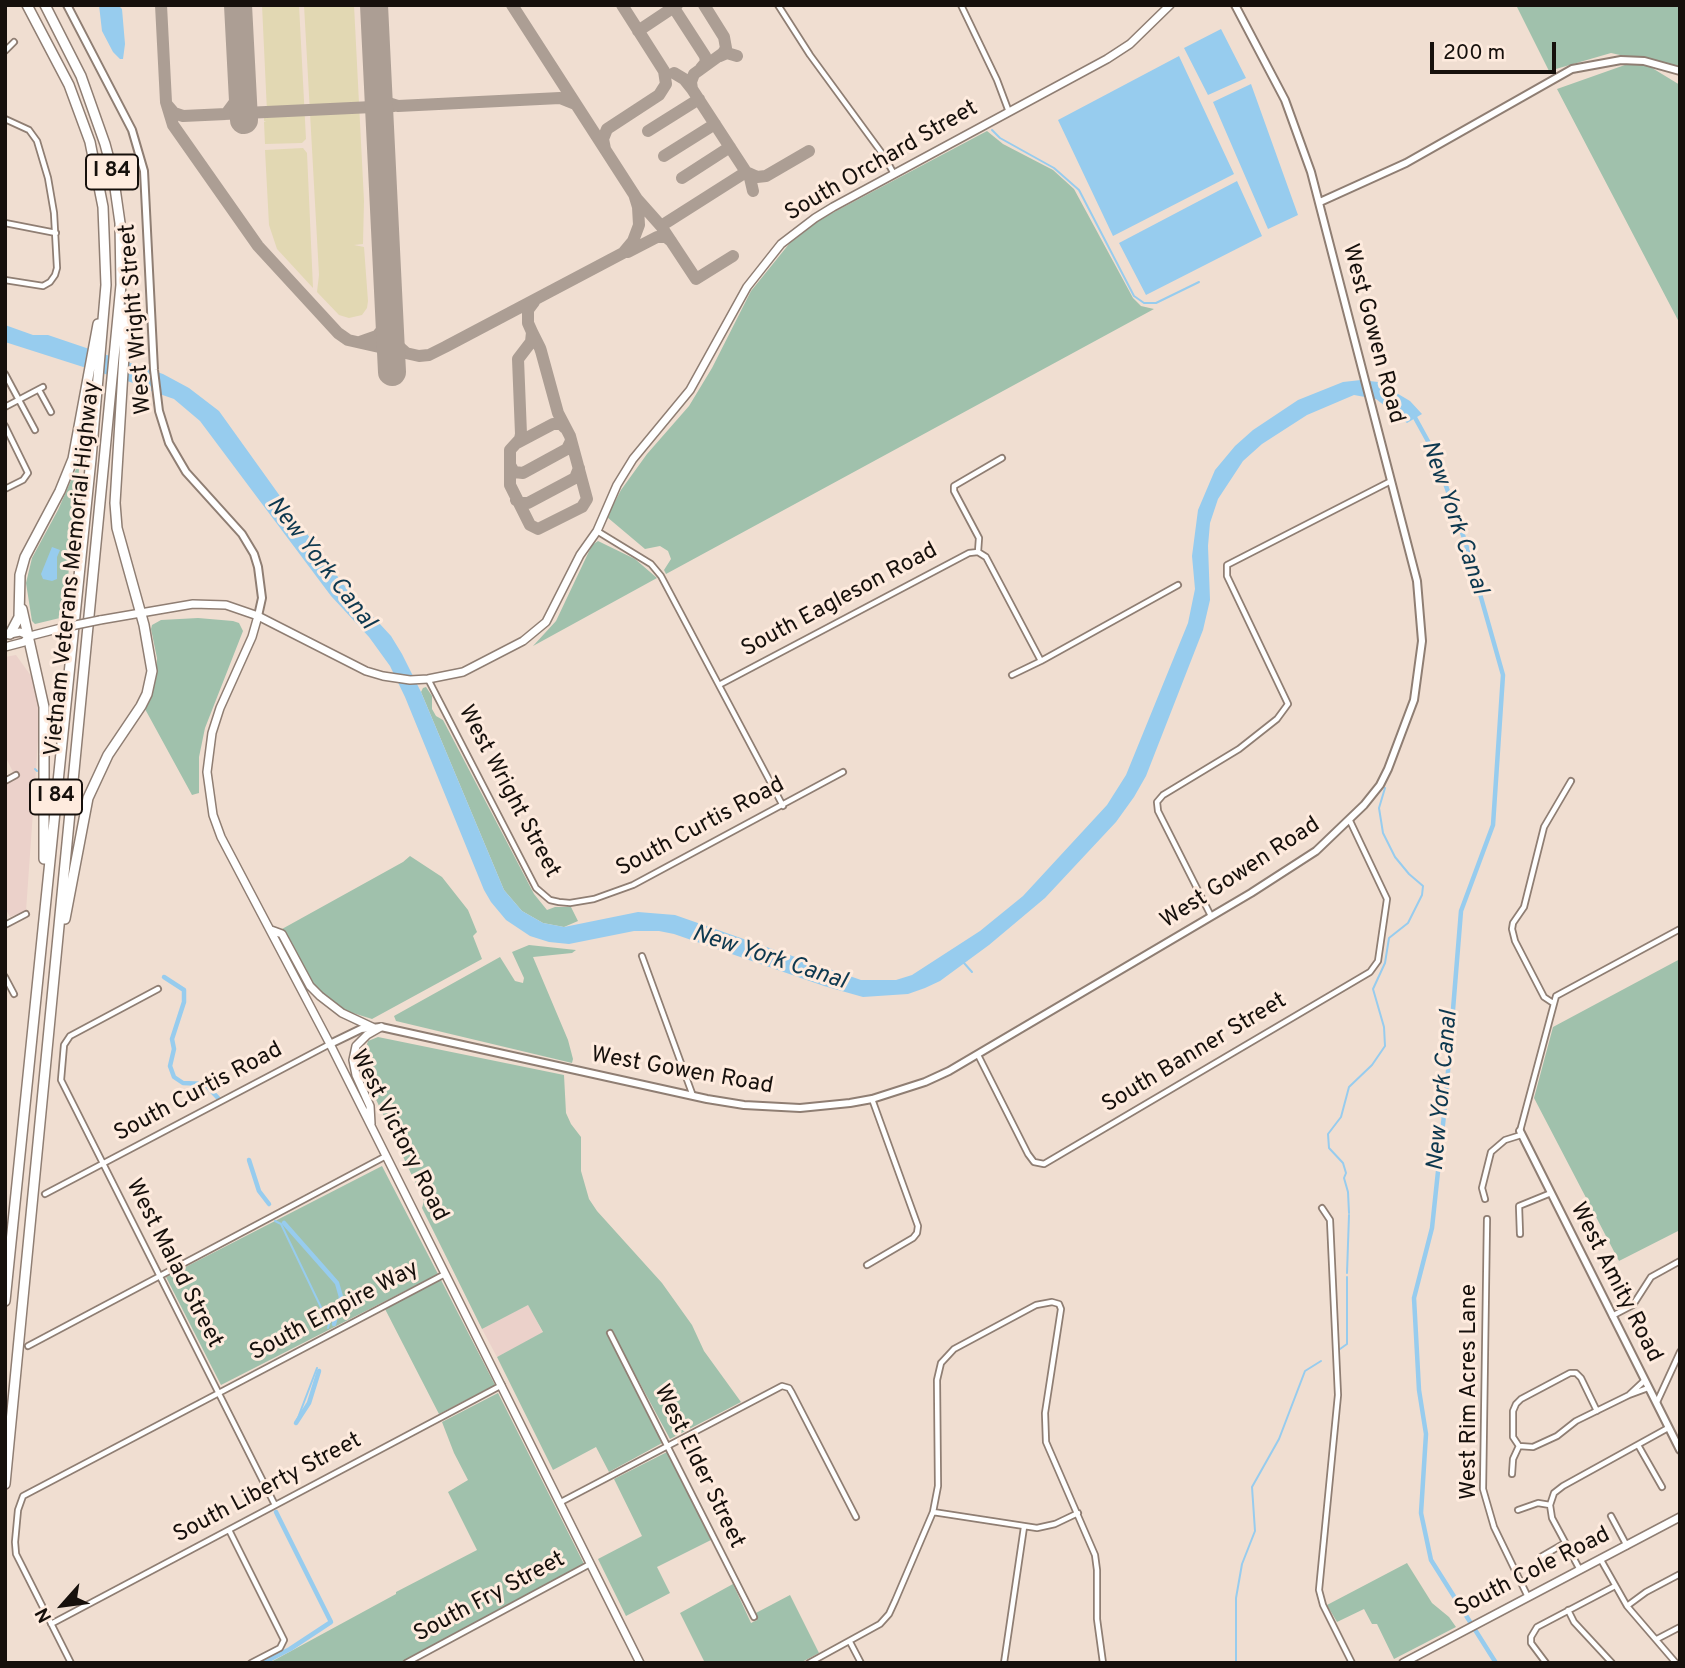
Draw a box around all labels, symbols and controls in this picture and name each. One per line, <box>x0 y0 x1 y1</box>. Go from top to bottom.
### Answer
scale bar <box>1433 28 1559 72</box>
text: 200 m <box>1443 40 1505 67</box>
street label: South Orchard Street <box>781 96 983 228</box>
road number: I 84 <box>86 154 138 190</box>
street label: West Wright Street <box>115 222 159 416</box>
street label: West Gowen Road <box>1335 241 1409 427</box>
street label: Vietnam Veterans Memorial Highway <box>41 380 107 758</box>
water label: New York Canal <box>1413 437 1493 599</box>
water label: New York Canal <box>259 492 381 636</box>
street label: South Eagleson Road <box>737 538 943 664</box>
street label: West Wright Street <box>451 701 565 883</box>
street label: South Curtis Road <box>612 772 790 884</box>
road number: I 84 <box>30 780 82 814</box>
street label: West Gowen Road <box>1156 812 1326 936</box>
water label: New York Canal <box>688 920 850 998</box>
street label: South Banner Street <box>1098 988 1292 1120</box>
water label: New York Canal <box>1423 1010 1465 1172</box>
street label: South Curtis Road <box>110 1037 288 1149</box>
street label: West Gowen Road <box>589 1042 775 1102</box>
street label: West Victory Road <box>343 1046 453 1226</box>
street label: West Malad Street <box>119 1175 227 1353</box>
street label: West Amity Road <box>1563 1198 1667 1368</box>
street label: South Empire Way <box>246 1256 424 1368</box>
street label: West Rim Acres Lane <box>1456 1284 1484 1500</box>
street label: West Elder Street <box>646 1381 750 1553</box>
street label: South Liberty Street <box>169 1428 367 1550</box>
street label: South Cole Road <box>1451 1522 1615 1624</box>
street label: South Fry Street <box>410 1547 570 1649</box>
north arrow <box>28 1570 98 1640</box>
text: N <box>31 1603 58 1627</box>

